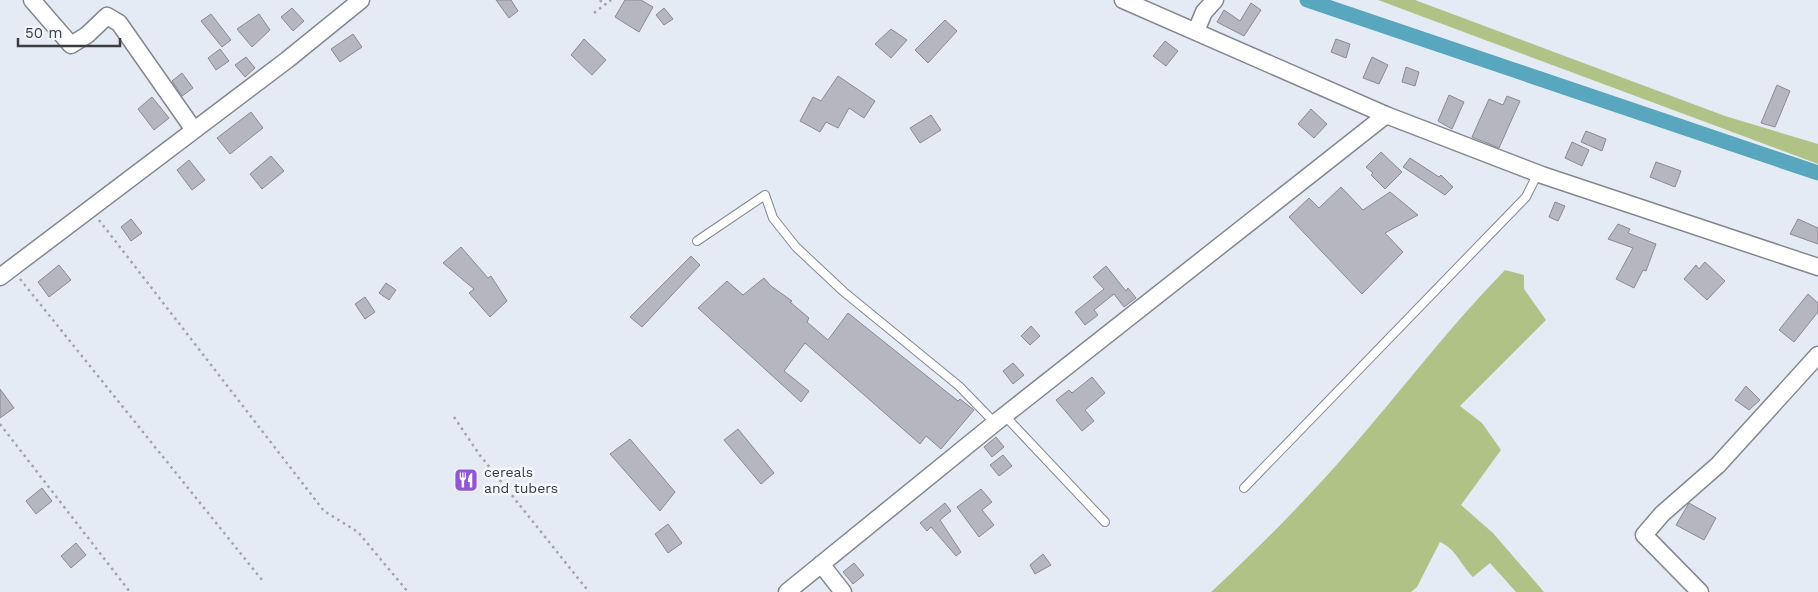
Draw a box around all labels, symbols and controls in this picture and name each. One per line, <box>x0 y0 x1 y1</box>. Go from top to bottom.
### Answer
scale bar <box>18 15 120 47</box>
text: 50 m <box>25 24 62 42</box>
place label: cereals and tubers <box>484 464 558 496</box>
restaurant icon: cereals and tubers <box>453 467 479 493</box>

